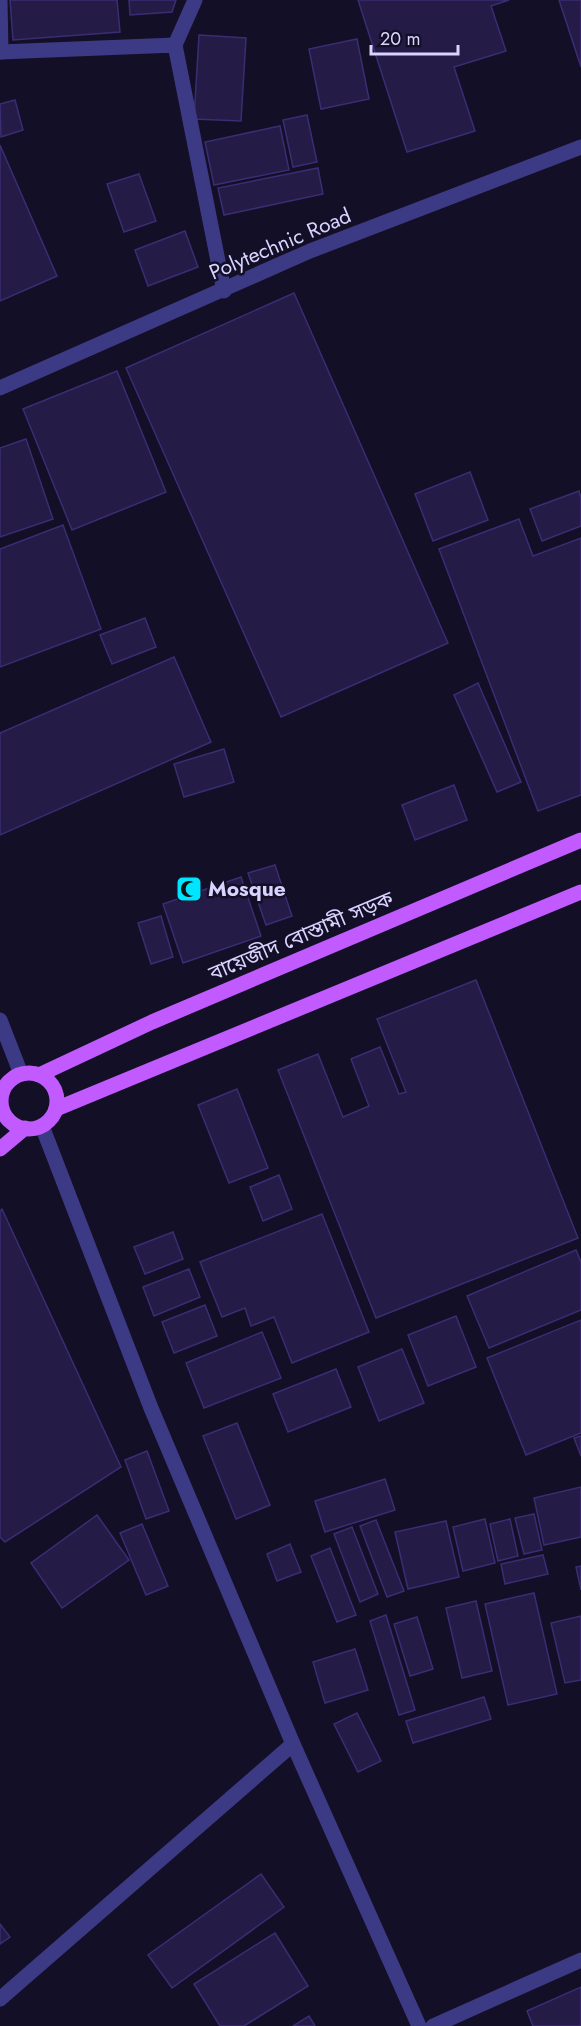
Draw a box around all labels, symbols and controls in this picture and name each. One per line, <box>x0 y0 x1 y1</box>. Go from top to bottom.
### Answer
scale bar <box>371 18 458 56</box>
text: 20 m <box>380 26 420 52</box>
street label: Polytechnic Road <box>204 201 356 287</box>
mosque icon: Mosque <box>174 874 204 904</box>
place label: Mosque <box>208 874 286 904</box>
street label: বায়েজীদ বোস্তামী সড়ক <box>203 883 399 989</box>

